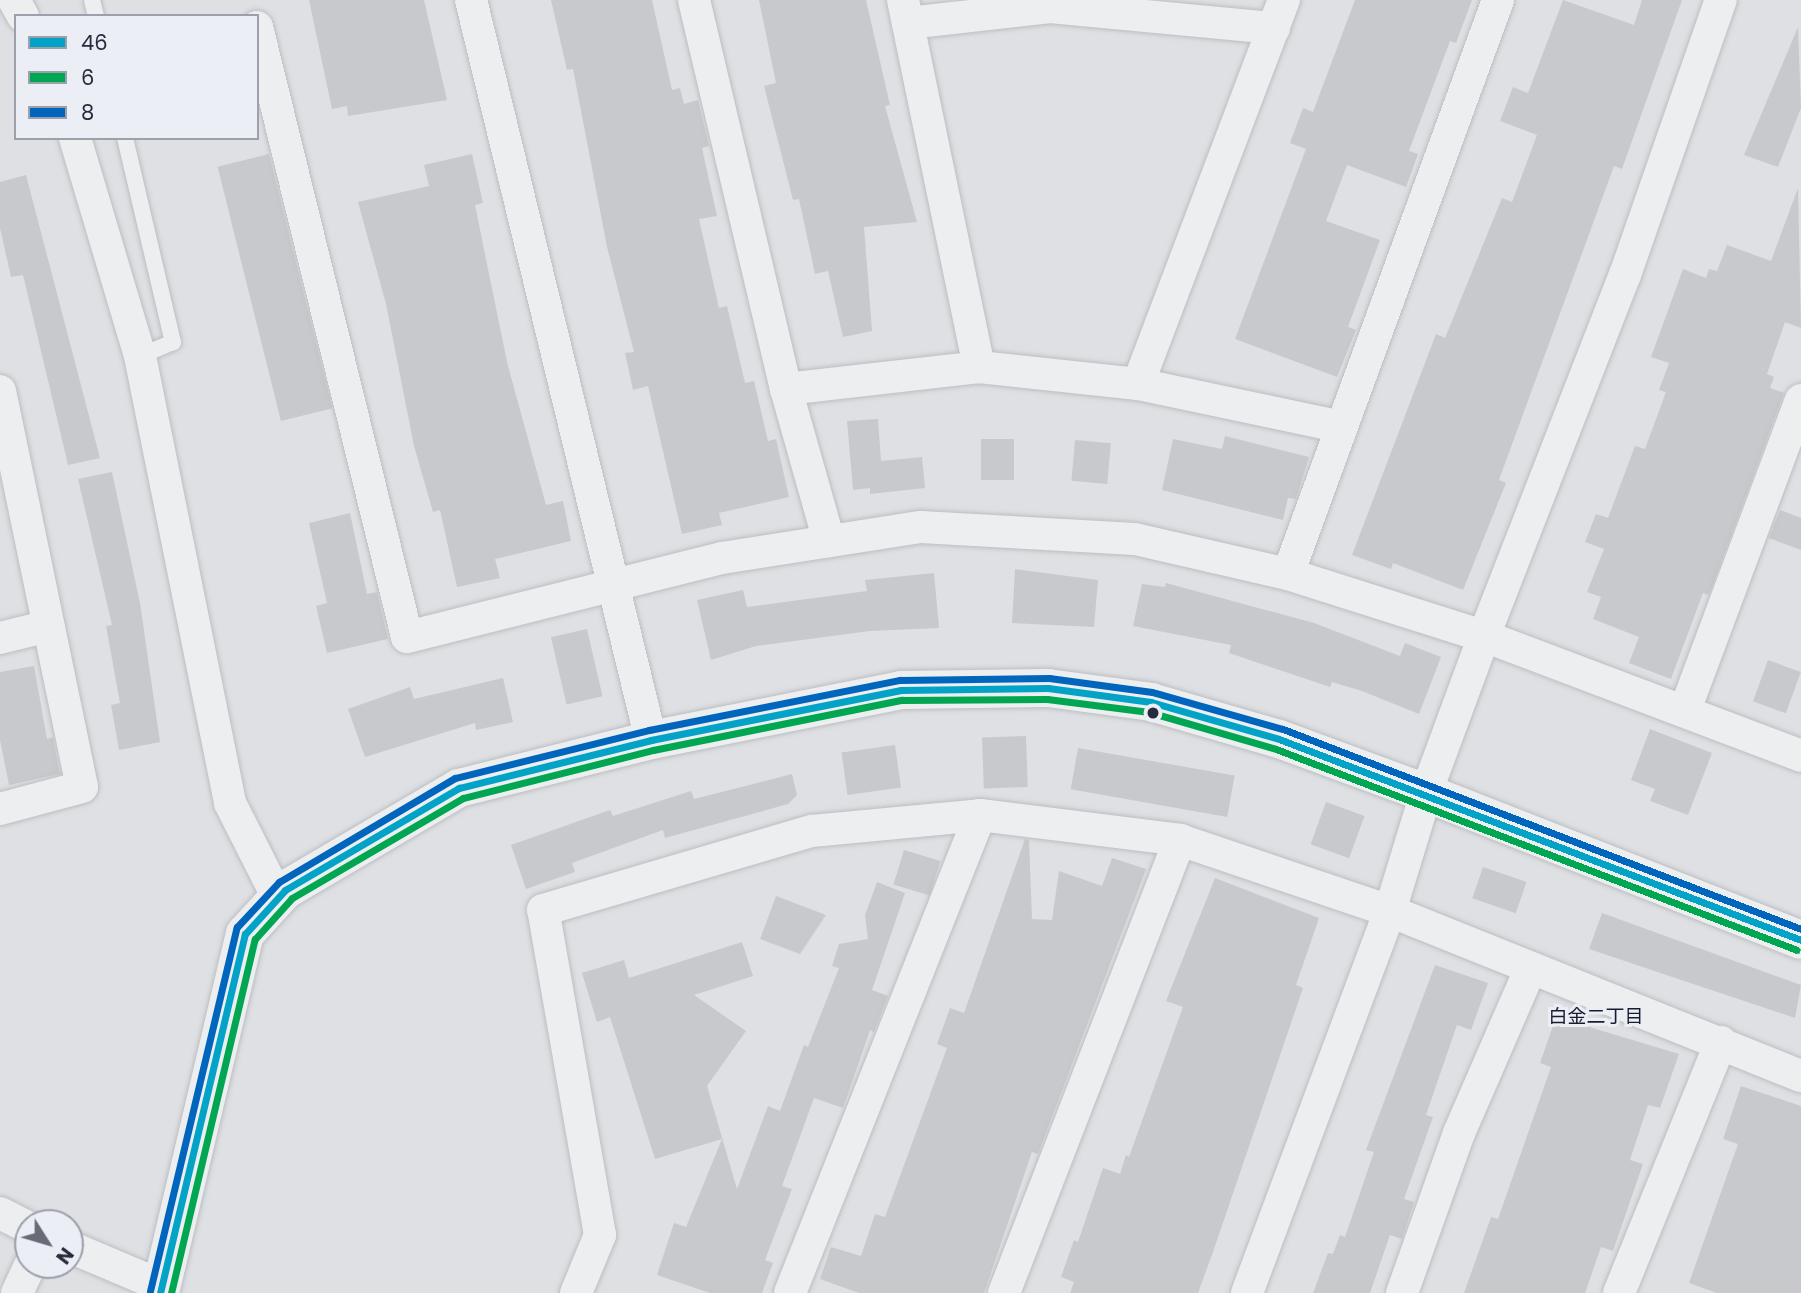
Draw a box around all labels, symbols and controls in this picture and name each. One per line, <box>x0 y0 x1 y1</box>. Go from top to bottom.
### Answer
legend <box>14 14 259 140</box>
text: 46 <box>81 28 108 57</box>
text: 6 <box>81 63 94 92</box>
text: 8 <box>81 98 94 127</box>
unlabelled marker <box>1146 706 1160 720</box>
district label: 白金二丁目 <box>1549 1006 1643 1028</box>
north arrow <box>14 1209 84 1279</box>
text: N <box>49 1242 80 1270</box>

